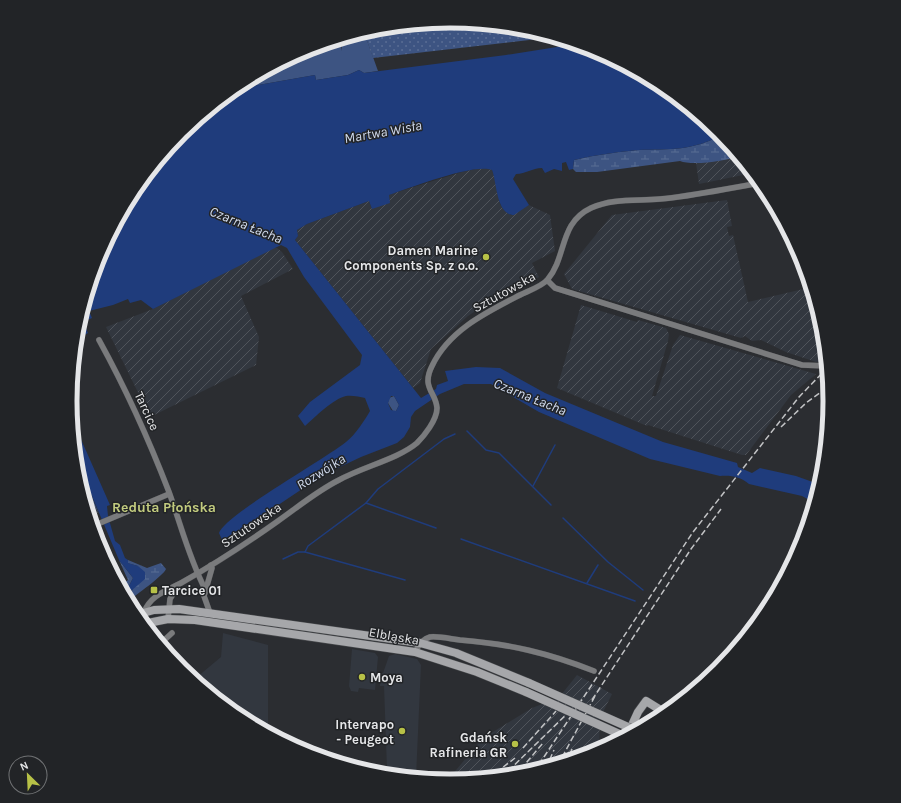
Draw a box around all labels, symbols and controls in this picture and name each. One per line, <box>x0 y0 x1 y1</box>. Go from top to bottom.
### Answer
water label: Martwa Wisła <box>343 117 423 147</box>
water label: Czarna Łacha <box>207 203 285 247</box>
place label: Damen Marine Components Sp. z o.o. <box>344 243 478 273</box>
marker: Damen Marine Components Sp. z o.o. <box>481 252 491 262</box>
street label: Sztutowska <box>470 269 538 315</box>
water label: Czarna Łacha <box>491 375 569 419</box>
street label: Tarcice <box>131 389 163 433</box>
water label: Rozwójka <box>293 450 349 494</box>
district label: Reduta Płońska <box>112 499 216 516</box>
street label: Sztutowska <box>218 499 284 551</box>
place label: Tarcice 01 <box>162 583 221 598</box>
marker: Tarcice 01 <box>149 585 159 595</box>
street label: Elbląska <box>368 624 420 648</box>
place label: Moya <box>370 670 403 685</box>
marker: Moya <box>357 672 367 682</box>
place label: Intervapo - Peugeot <box>335 717 394 747</box>
marker: Intervapo - Peugeot <box>397 726 407 736</box>
place label: Gdańsk Rafineria GR <box>430 730 507 760</box>
marker: Gdańsk Rafineria GR <box>510 739 520 749</box>
north arrow <box>8 755 48 795</box>
text: N <box>18 759 30 774</box>

